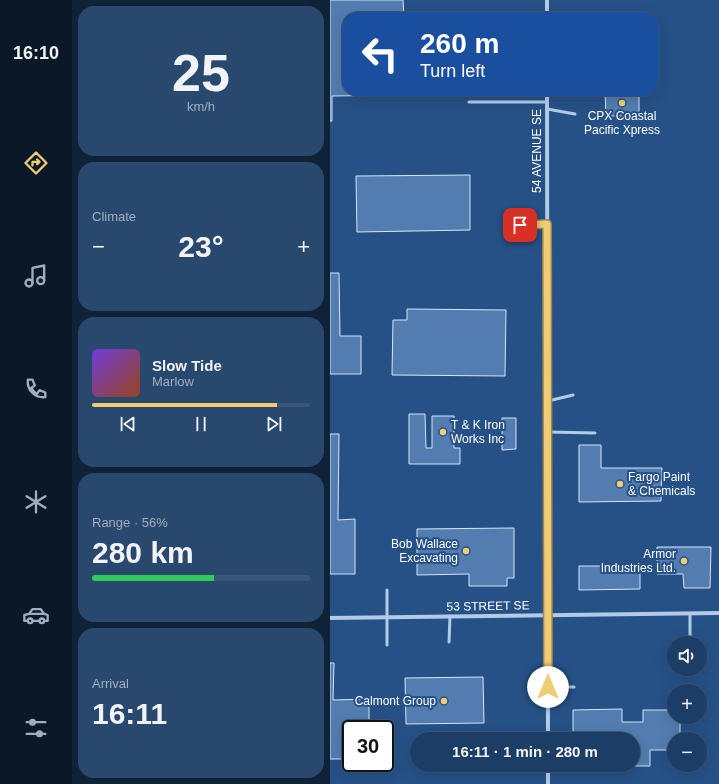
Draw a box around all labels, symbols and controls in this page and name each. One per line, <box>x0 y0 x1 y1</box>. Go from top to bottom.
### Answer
icon: left <box>354 28 406 80</box>
text: 260 m <box>420 28 499 59</box>
text: 16:10 <box>13 43 59 63</box>
text: 25 <box>172 44 230 102</box>
text: Turn left <box>420 61 485 81</box>
marker: CPX Coastal Pacific Xpress <box>617 98 627 108</box>
text: km/h <box>187 99 215 114</box>
street label: 54 AVENUE SE <box>530 109 544 193</box>
place label: CPX Coastal Pacific Xpress <box>584 109 660 137</box>
icon: directions <box>22 149 50 177</box>
pin <box>503 208 537 242</box>
text: Climate <box>92 209 136 224</box>
icon: arrive <box>509 214 531 236</box>
text: 23° <box>178 230 224 263</box>
text: − <box>92 234 105 259</box>
text: + <box>297 234 310 259</box>
icon: music <box>22 262 50 290</box>
text: Slow Tide <box>152 357 222 374</box>
text: Marlow <box>152 374 194 389</box>
icon: phone <box>22 375 50 403</box>
icon: previous <box>117 413 139 435</box>
icon: pause <box>190 413 212 435</box>
icon: next <box>263 413 285 435</box>
place label: T & K Iron Works Inc <box>451 418 505 446</box>
marker: T & K Iron Works Inc <box>438 427 448 437</box>
place label: Fargo Paint & Chemicals <box>628 470 695 498</box>
marker: Fargo Paint & Chemicals <box>615 479 625 489</box>
icon: climate <box>22 488 50 516</box>
text: Range · 56% <box>92 515 168 530</box>
text: 280 km <box>92 536 194 569</box>
place label: Bob Wallace Excavating <box>391 537 458 565</box>
marker: Bob Wallace Excavating <box>461 546 471 556</box>
place label: Armor Industries Ltd. <box>601 547 676 575</box>
marker: Armor Industries Ltd. <box>679 556 689 566</box>
street label: 53 STREET SE <box>446 598 530 614</box>
icon: car <box>22 601 50 629</box>
map controls <box>667 636 707 772</box>
button: sound <box>667 636 707 676</box>
position arrow <box>527 666 569 708</box>
text: Arrival <box>92 676 129 691</box>
button: + <box>667 684 707 724</box>
place label: Calmont Group <box>355 694 436 708</box>
marker: Calmont Group <box>439 696 449 706</box>
text: 16:11 <box>92 697 167 730</box>
icon: filters <box>22 714 50 742</box>
speed limit sign: 30 <box>342 720 394 772</box>
button: − <box>667 732 707 772</box>
text: 16:11 · 1 min · 280 m <box>452 743 598 760</box>

